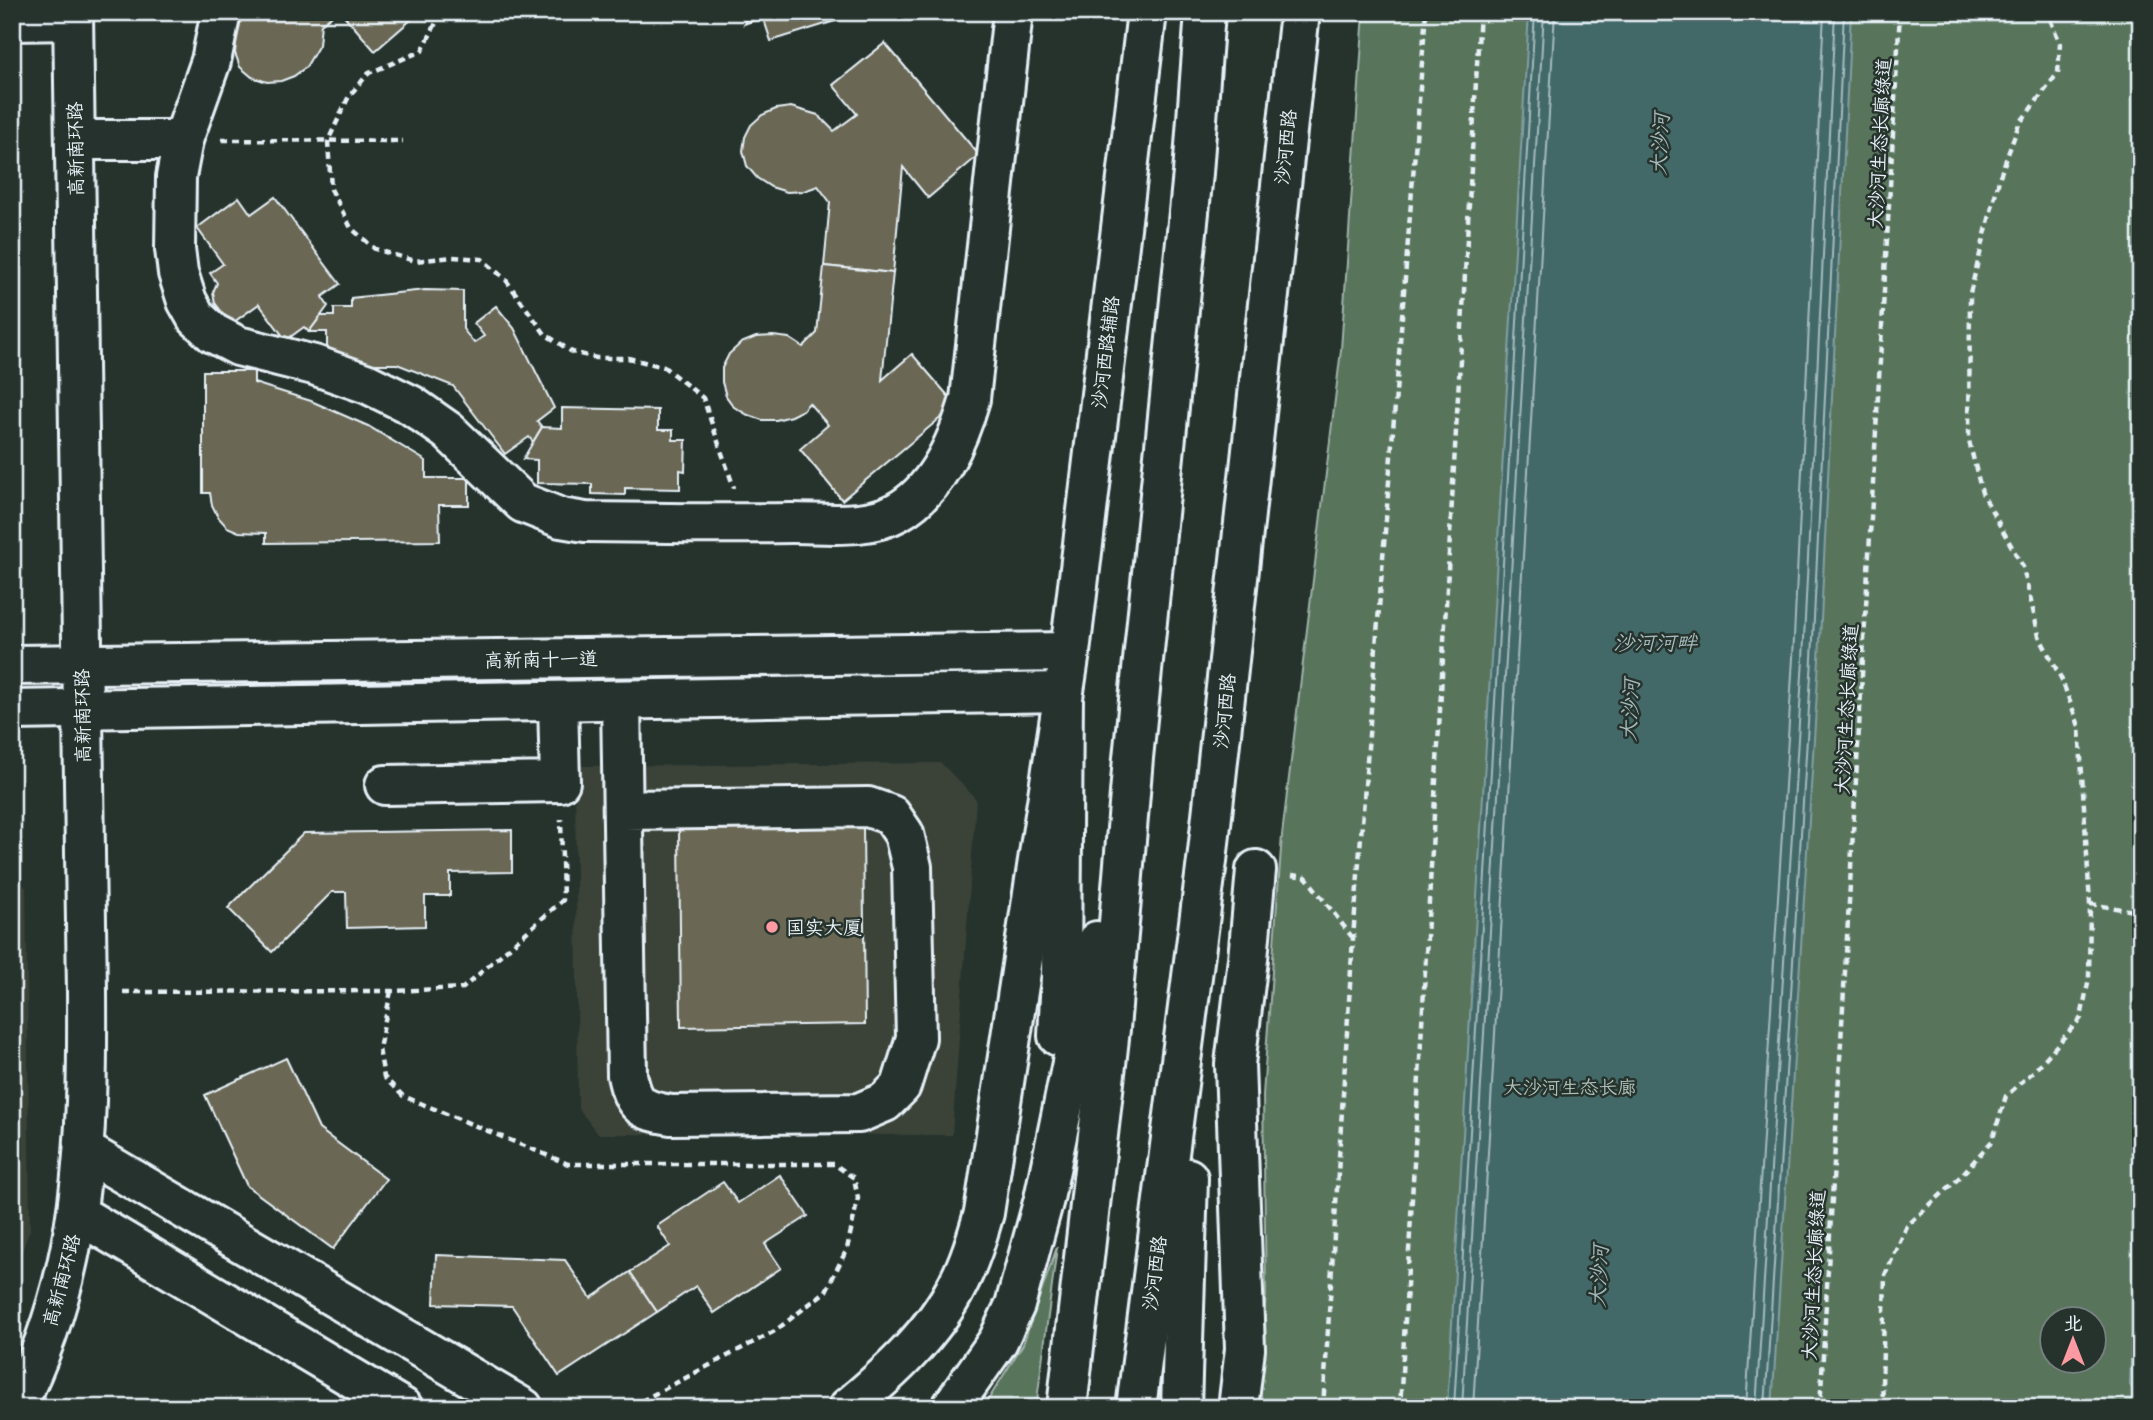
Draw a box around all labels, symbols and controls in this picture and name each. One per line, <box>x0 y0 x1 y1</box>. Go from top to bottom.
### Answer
street label: 大沙河生态长廊绿道 <box>1863 57 1895 229</box>
street label: 高新南环路 <box>62 101 88 197</box>
street label: 沙河西路 <box>1269 108 1301 186</box>
water label: 大沙河 <box>1644 109 1675 176</box>
street label: 沙河西路辅路 <box>1086 294 1124 410</box>
street label: 大沙河生态长廊绿道 <box>1830 623 1862 795</box>
water label: 沙河河畔 <box>1613 629 1699 656</box>
street label: 高新南十一道 <box>484 646 598 672</box>
street label: 高新南环路 <box>69 668 95 764</box>
street label: 沙河西路 <box>1208 672 1240 750</box>
water label: 大沙河 <box>1614 675 1645 742</box>
place label: 国实大厦 <box>786 915 862 939</box>
marker: 国实大厦 <box>764 919 780 935</box>
park label: 大沙河生态长廊 <box>1503 1075 1637 1099</box>
street label: 大沙河生态长廊绿道 <box>1797 1189 1829 1361</box>
street label: 高新南环路 <box>37 1231 85 1329</box>
street label: 沙河西路 <box>1137 1234 1171 1312</box>
water label: 大沙河 <box>1583 1241 1614 1308</box>
north arrow <box>2038 1304 2108 1374</box>
text: 北 <box>2063 1311 2083 1335</box>

